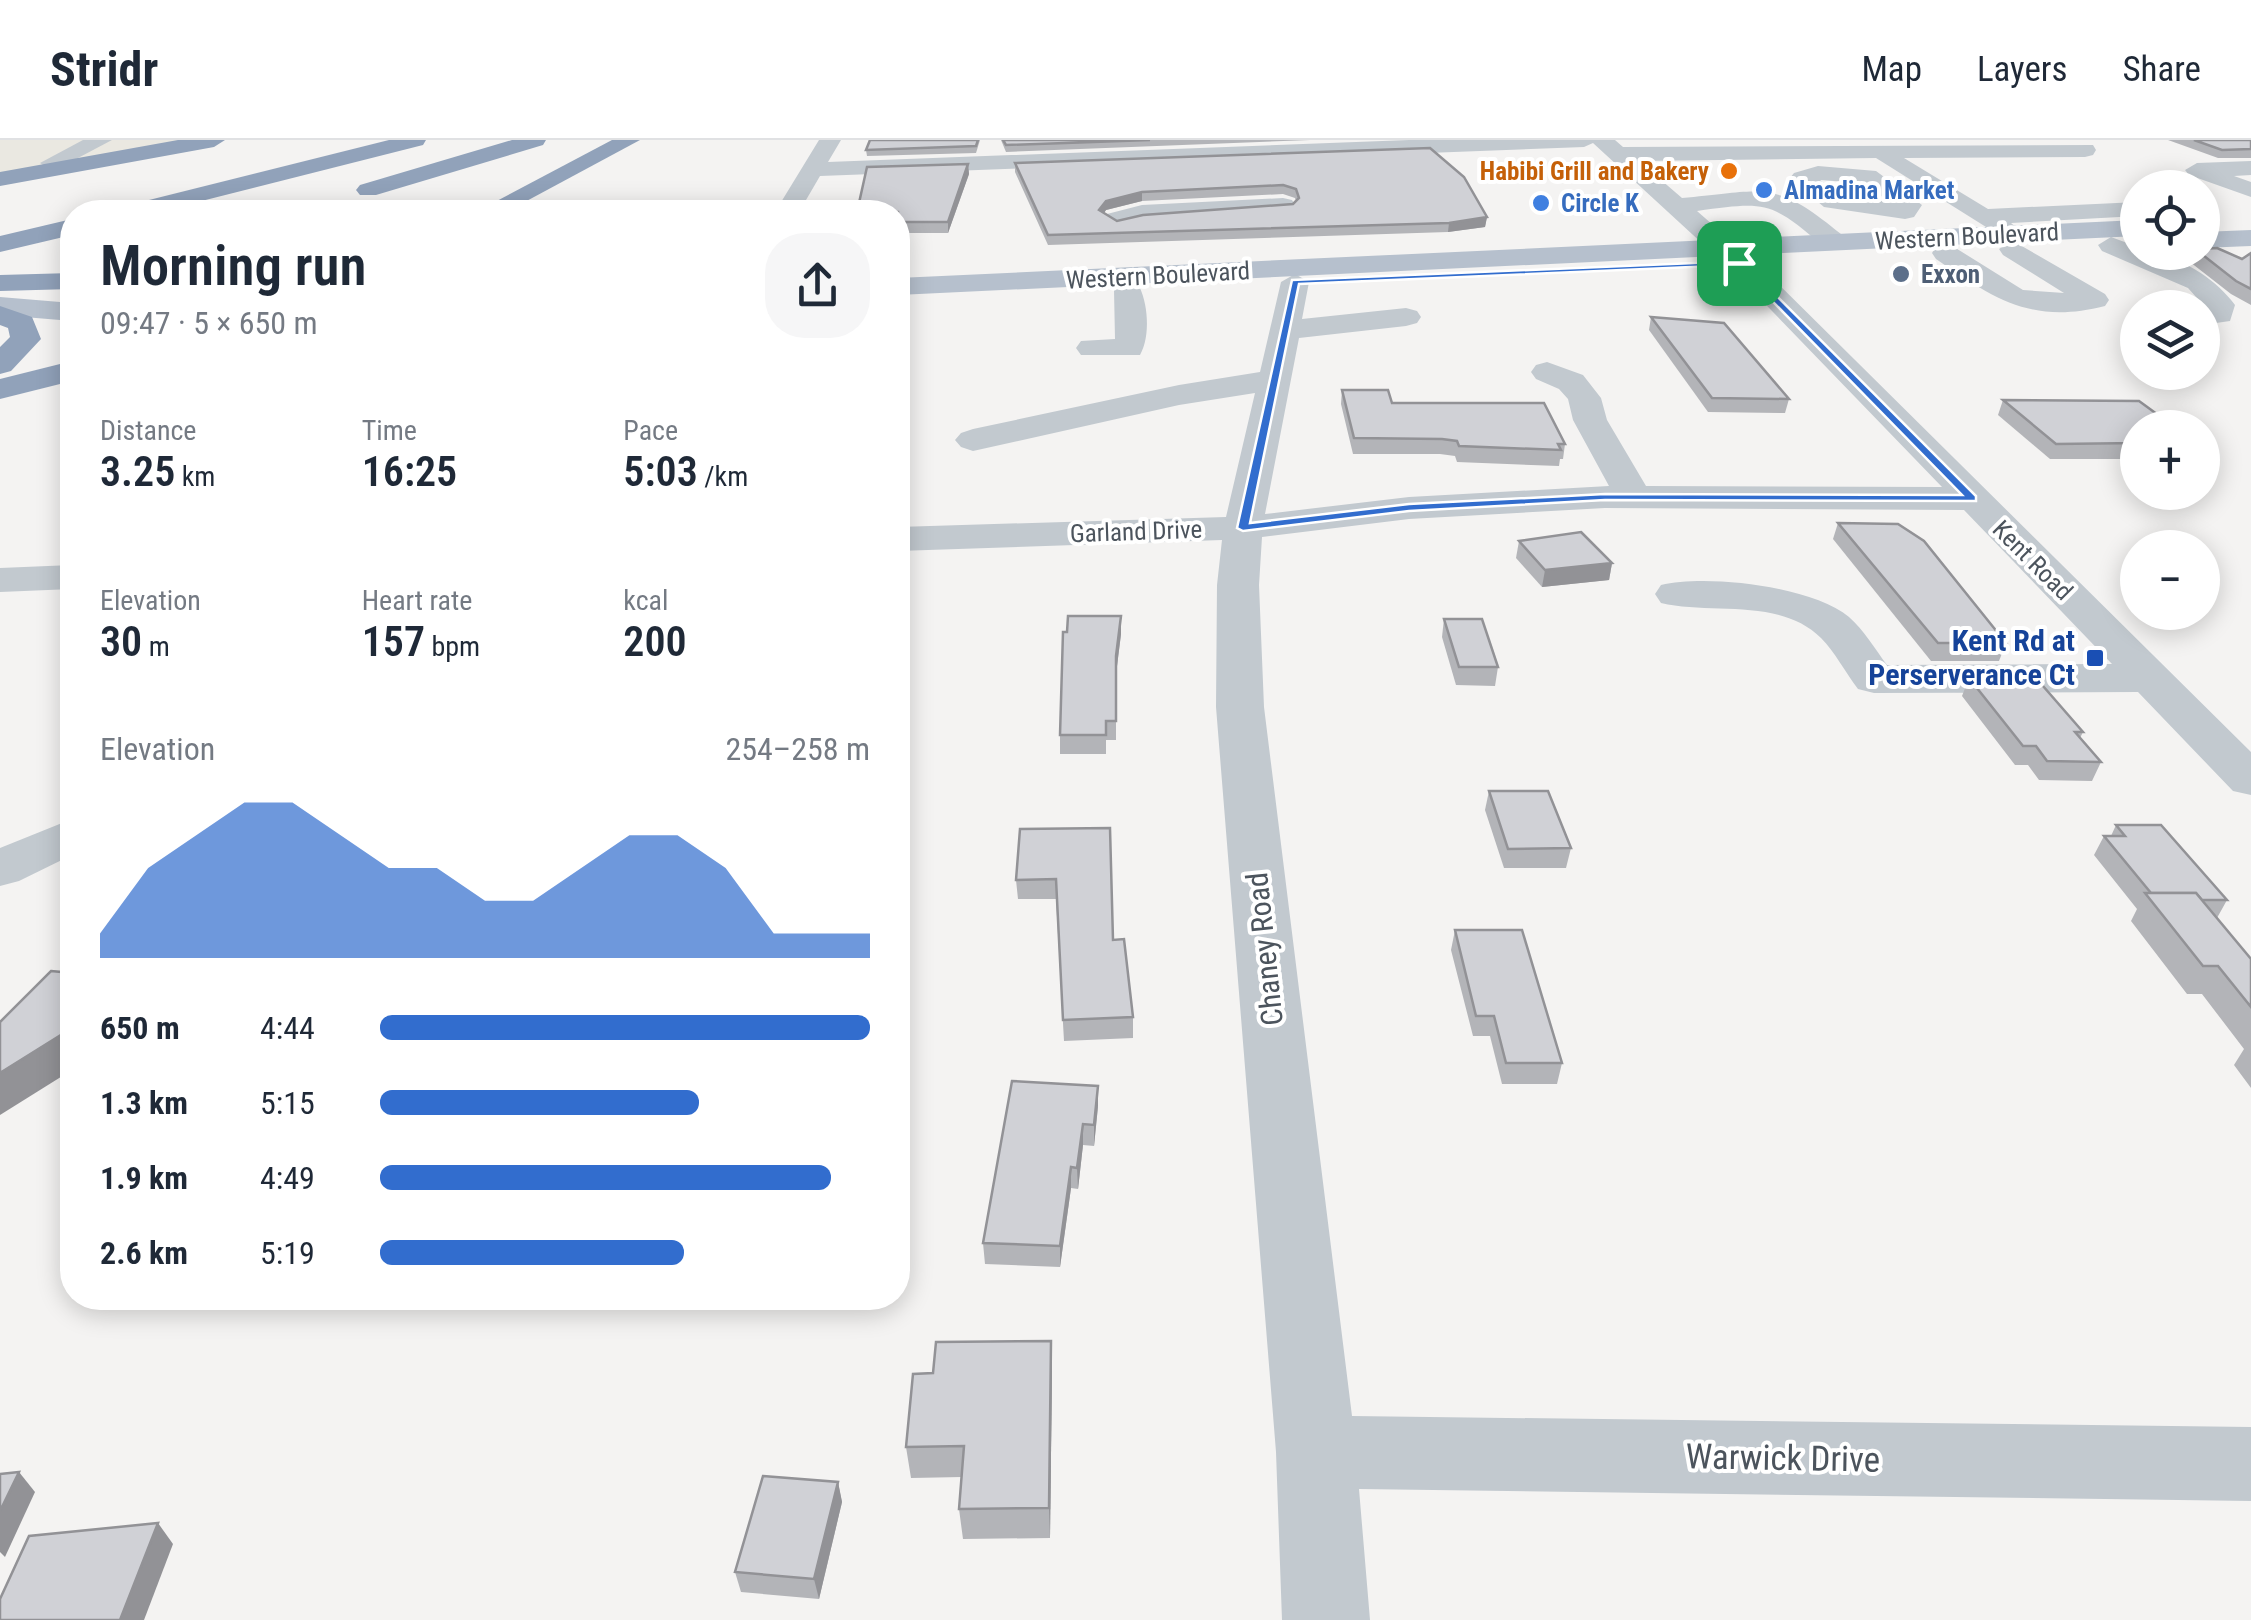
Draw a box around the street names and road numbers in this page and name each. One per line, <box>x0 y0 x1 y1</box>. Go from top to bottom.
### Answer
street label: Western Boulevard <box>1874 217 2060 256</box>
street label: Western Boulevard <box>1065 256 1251 295</box>
street label: Garland Drive <box>1069 515 1203 548</box>
street label: Kent Road <box>1987 515 2078 606</box>
street label: Chaney Road <box>1239 871 1290 1027</box>
street label: Warwick Drive <box>1685 1436 1881 1481</box>

